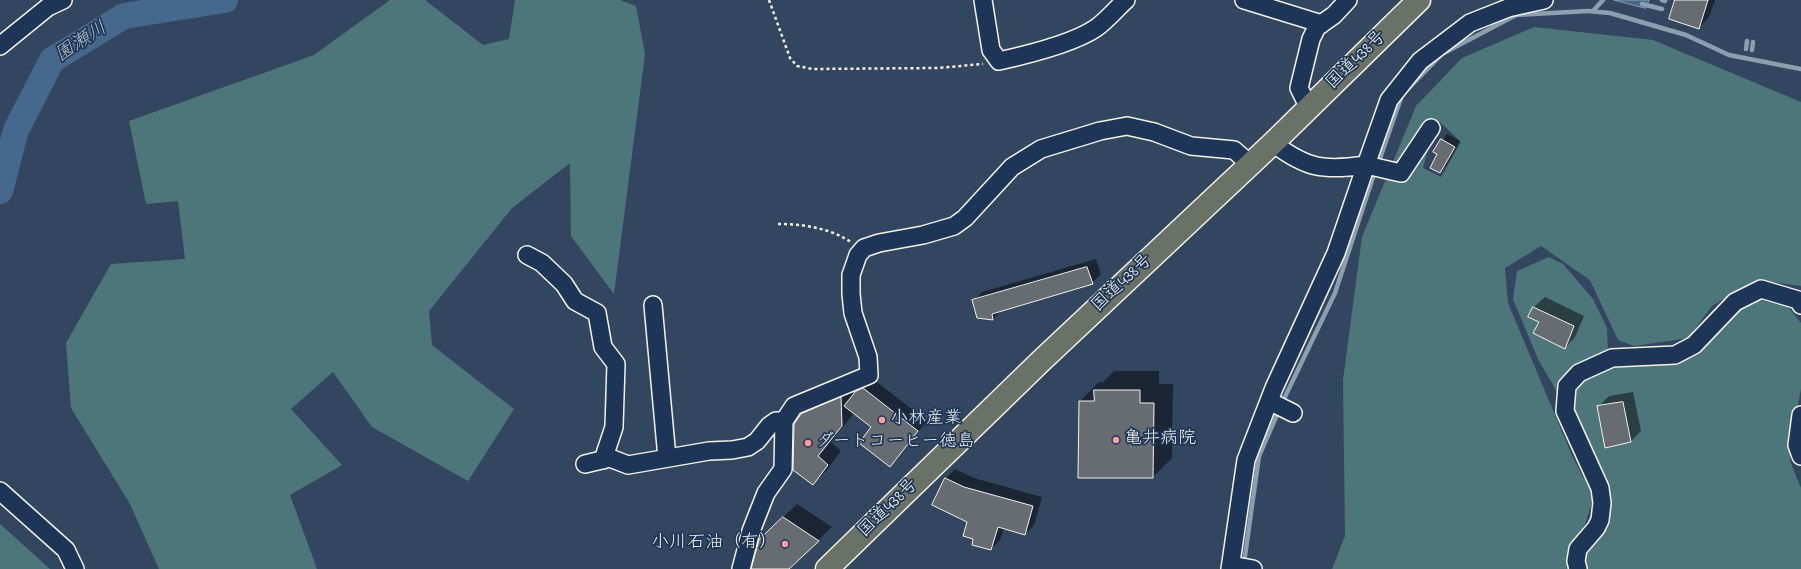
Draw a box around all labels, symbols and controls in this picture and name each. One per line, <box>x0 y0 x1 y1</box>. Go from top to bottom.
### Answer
water label: 園瀬川 <box>52 18 112 68</box>
street label: 国道438号 <box>1322 27 1392 95</box>
street label: 国道438号 <box>1088 250 1158 318</box>
place label: 小林産業 <box>890 409 962 431</box>
marker: 小林産業 <box>877 415 887 425</box>
place label: 亀井病院 <box>1124 429 1196 451</box>
place label: ダートコーヒー徳島 <box>816 432 975 454</box>
marker: 亀井病院 <box>1111 435 1121 445</box>
marker: ダートコーヒー徳島 <box>803 438 813 448</box>
street label: 国道438号 <box>854 475 924 543</box>
place label: 小川石油（有） <box>651 533 777 555</box>
marker: 小川石油（有） <box>780 539 790 549</box>

